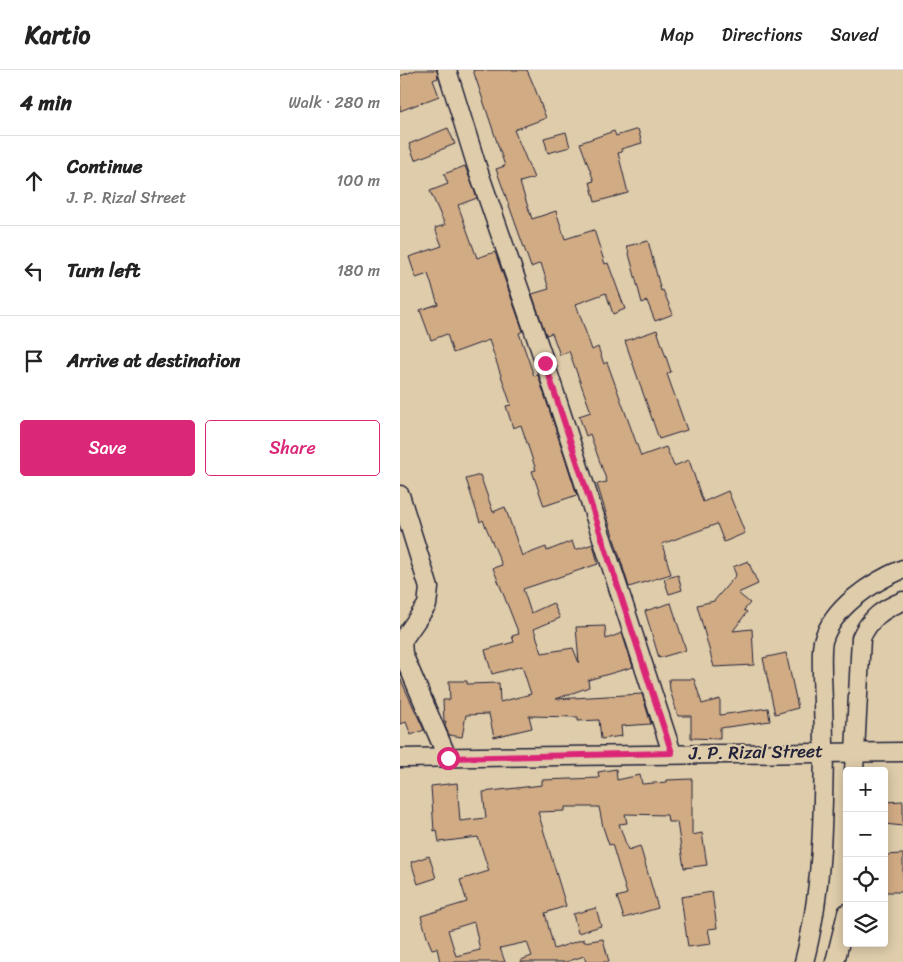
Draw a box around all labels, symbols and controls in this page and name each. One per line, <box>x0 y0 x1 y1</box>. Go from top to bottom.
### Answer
text: Kartio <box>25 14 90 56</box>
text: Map <box>661 19 694 51</box>
text: Directions <box>722 19 803 51</box>
text: Saved <box>831 19 878 51</box>
text: 4 min <box>20 84 72 122</box>
text: Walk · 280 m <box>289 88 380 117</box>
text: Continue <box>67 150 143 183</box>
text: 100 m <box>336 166 380 195</box>
icon: ahead <box>20 167 48 195</box>
text: J. P. Rizal Street <box>67 183 186 212</box>
text: Turn left <box>67 254 140 287</box>
text: 180 m <box>337 256 380 285</box>
icon: left <box>20 257 48 285</box>
text: Arrive at destination <box>67 344 240 377</box>
icon: arrive <box>20 347 48 375</box>
route end <box>534 352 557 375</box>
button: Save <box>20 420 195 476</box>
button: Share <box>205 420 380 476</box>
street label: J. P. Rizal Street <box>688 735 823 769</box>
route start <box>437 747 460 770</box>
map controls <box>843 767 888 947</box>
button: + <box>843 767 888 812</box>
button: − <box>843 812 888 857</box>
button: locate <box>843 857 888 902</box>
button: layers <box>843 902 888 947</box>

